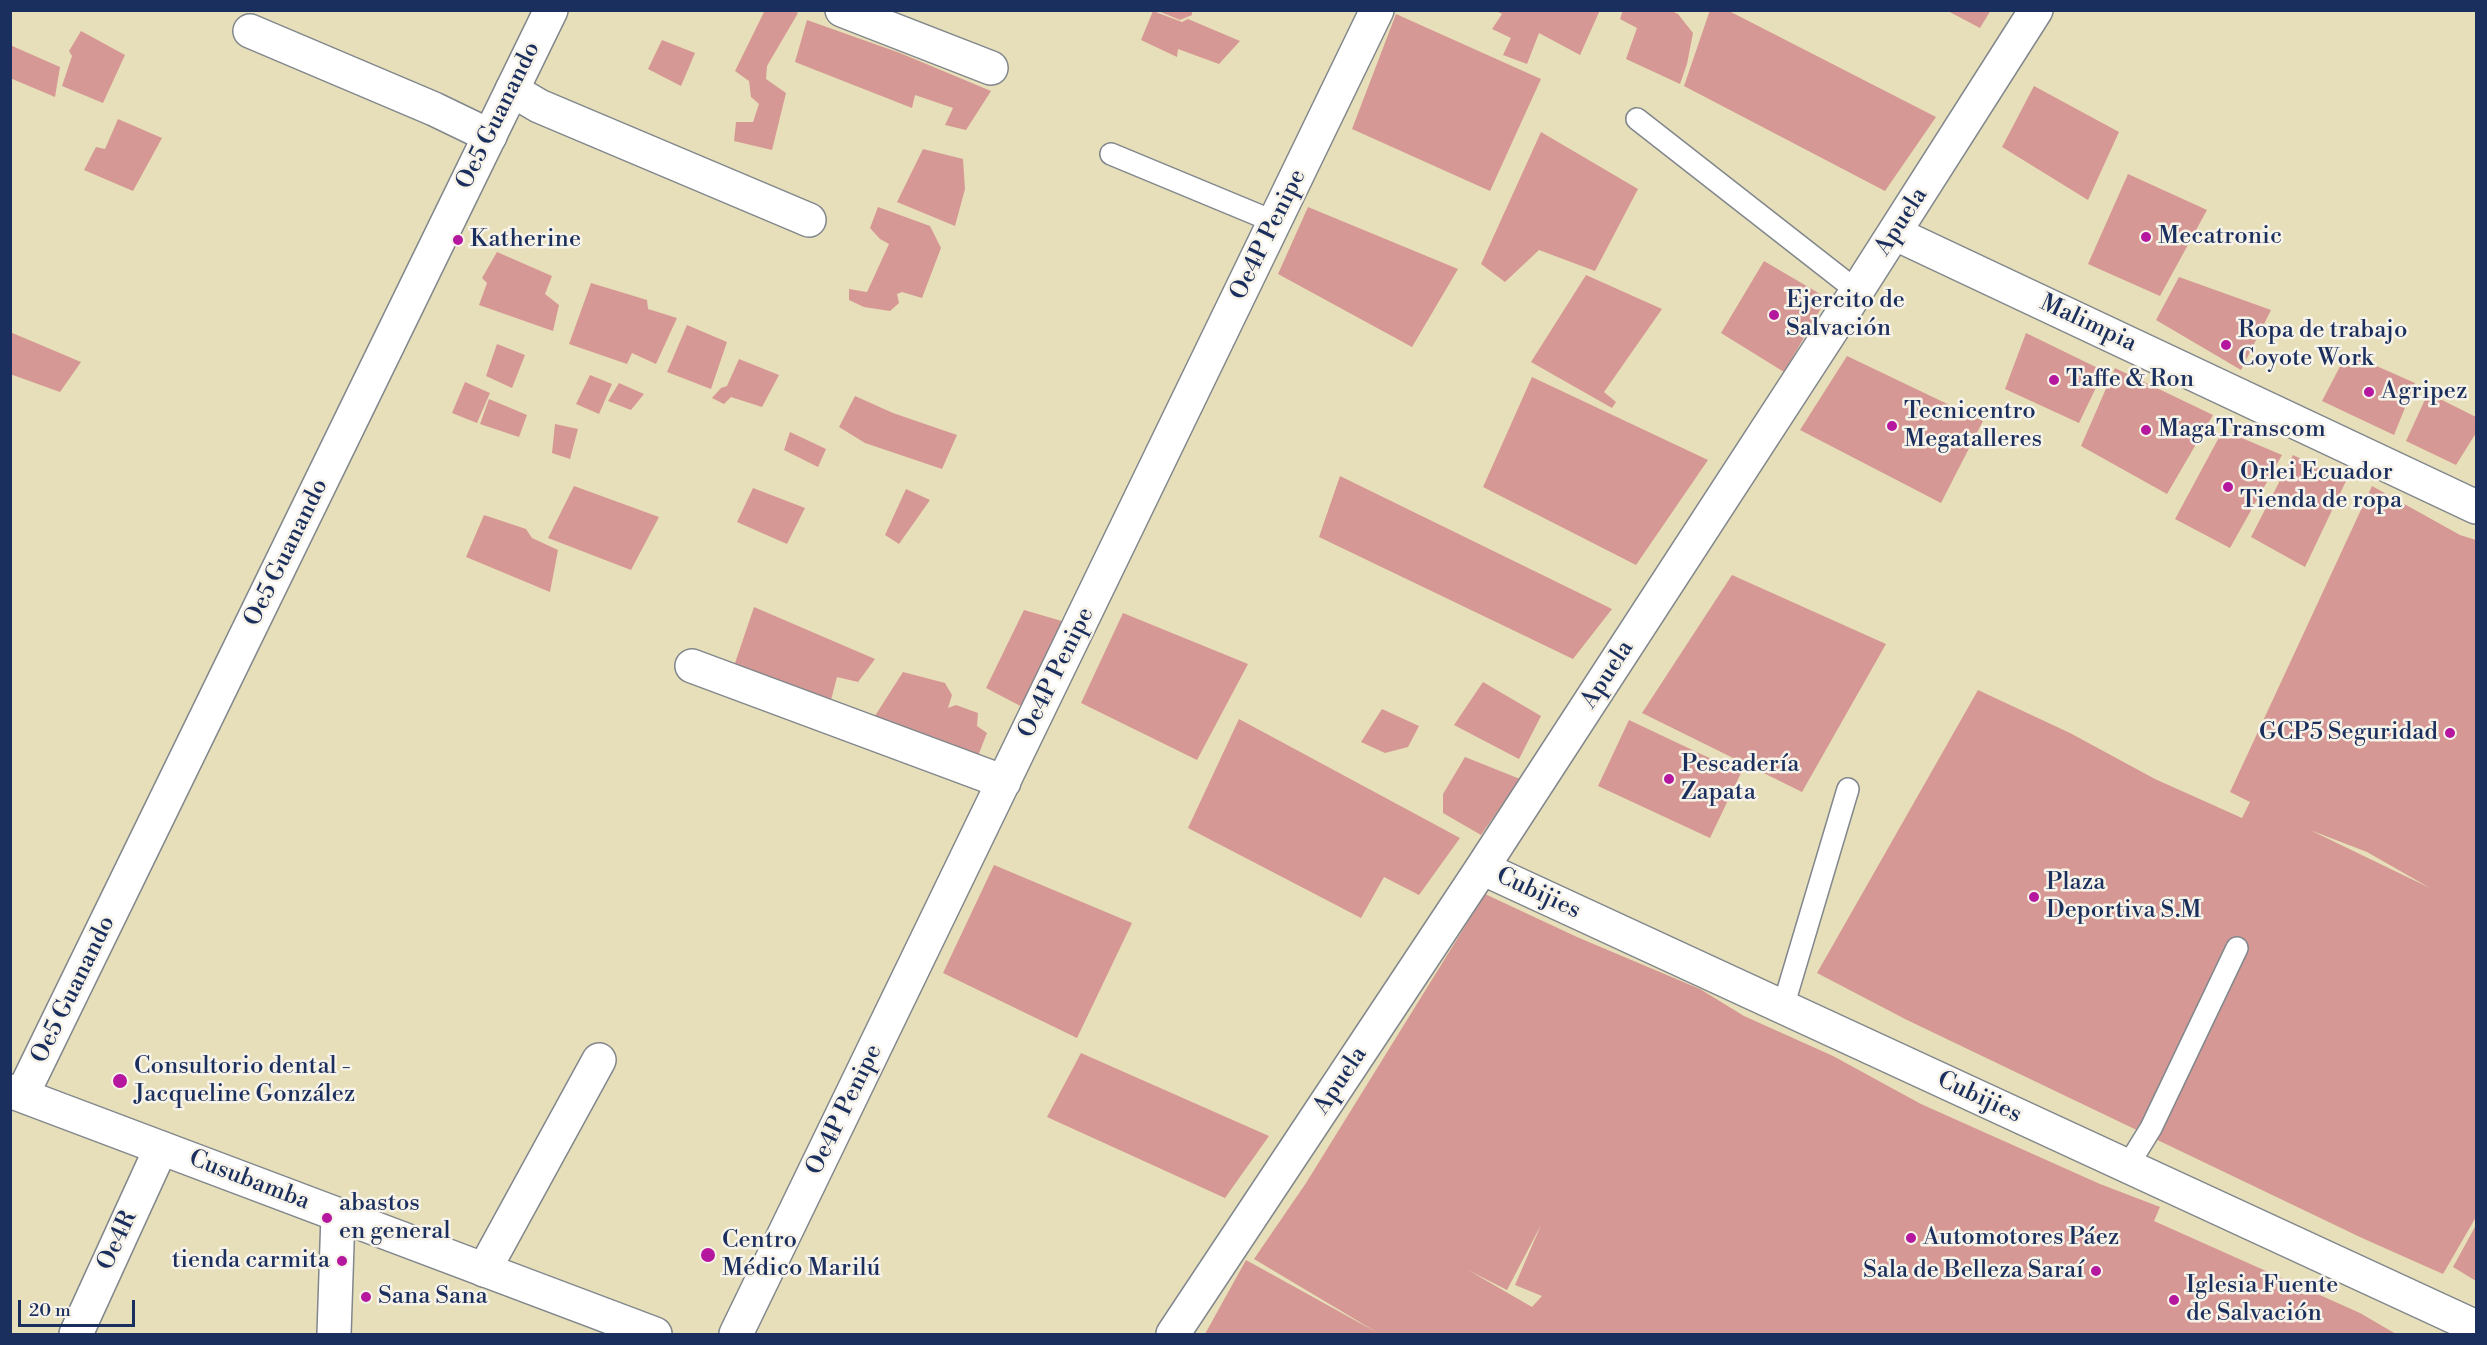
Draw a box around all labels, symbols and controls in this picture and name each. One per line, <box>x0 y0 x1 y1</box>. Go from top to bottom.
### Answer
street label: Oe5 Guanando <box>451 38 547 194</box>
street label: Oe4P Penipe <box>1225 165 1313 305</box>
street label: Apuela <box>1869 183 1935 261</box>
place label: Mecatronic <box>2158 223 2282 251</box>
place label: Katherine <box>470 226 581 254</box>
marker: Mecatronic <box>2139 230 2153 244</box>
marker: Katherine <box>451 233 465 247</box>
place label: Ejercito de Salvación <box>1786 287 1905 343</box>
street label: Malimpia <box>2035 289 2141 359</box>
marker: Ejercito de Salvación <box>1767 308 1781 322</box>
place label: Ropa de trabajo Coyote Work <box>2238 317 2407 373</box>
marker: Ropa de trabajo Coyote Work <box>2219 338 2233 352</box>
place label: Taffe & Ron <box>2066 366 2194 394</box>
marker: Taffe & Ron <box>2047 373 2061 387</box>
place label: Agripez <box>2381 378 2467 406</box>
marker: Agripez <box>2362 385 2376 399</box>
place label: Tecnicentro Megatalleres <box>1904 398 2042 454</box>
place label: MagaTranscom <box>2158 416 2326 444</box>
marker: Tecnicentro Megatalleres <box>1885 419 1899 433</box>
marker: MagaTranscom <box>2139 423 2153 437</box>
place label: Orlei Ecuador Tienda de ropa <box>2240 459 2402 515</box>
street label: Oe5 Guanando <box>239 475 335 631</box>
marker: Orlei Ecuador Tienda de ropa <box>2221 480 2235 494</box>
street label: Oe4P Penipe <box>1013 603 1101 743</box>
street label: Apuela <box>1575 636 1641 714</box>
place label: GCP5 Seguridad <box>2259 719 2438 747</box>
marker: GCP5 Seguridad <box>2443 726 2457 740</box>
place label: Pescadería Zapata <box>1681 751 1799 807</box>
marker: Pescadería Zapata <box>1662 772 1676 786</box>
street label: Cubijies <box>1491 862 1585 926</box>
place label: Plaza Deportiva S.M <box>2046 869 2202 925</box>
marker: Plaza Deportiva S.M <box>2027 890 2041 904</box>
street label: Oe5 Guanando <box>26 912 122 1068</box>
street label: Oe4P Penipe <box>801 1040 889 1180</box>
street label: Apuela <box>1308 1042 1374 1120</box>
place label: Consultorio dental - Jacqueline González <box>134 1053 355 1109</box>
street label: Cubijies <box>1932 1066 2026 1130</box>
marker: Consultorio dental - Jacqueline González <box>111 1072 129 1090</box>
street label: Cusubamba <box>185 1145 313 1217</box>
place label: abastos en general <box>339 1190 451 1246</box>
street label: Oe4R <box>92 1207 144 1275</box>
marker: abastos en general <box>320 1211 334 1225</box>
place label: Automotores Páez <box>1923 1224 2119 1252</box>
place label: Centro Médico Marilú <box>722 1227 880 1283</box>
marker: Automotores Páez <box>1904 1231 1918 1245</box>
marker: Centro Médico Marilú <box>699 1246 717 1264</box>
place label: tienda carmita <box>172 1247 330 1275</box>
marker: tienda carmita <box>335 1254 349 1268</box>
place label: Sala de Belleza Saraí <box>1863 1257 2084 1285</box>
marker: Sala de Belleza Saraí <box>2089 1264 2103 1278</box>
place label: Iglesia Fuente de Salvación <box>2186 1272 2338 1328</box>
place label: Sana Sana <box>378 1283 488 1311</box>
scale bar <box>21 1288 138 1326</box>
marker: Sana Sana <box>359 1290 373 1304</box>
marker: Iglesia Fuente de Salvación <box>2167 1293 2181 1307</box>
text: 20 m <box>29 1299 71 1322</box>

